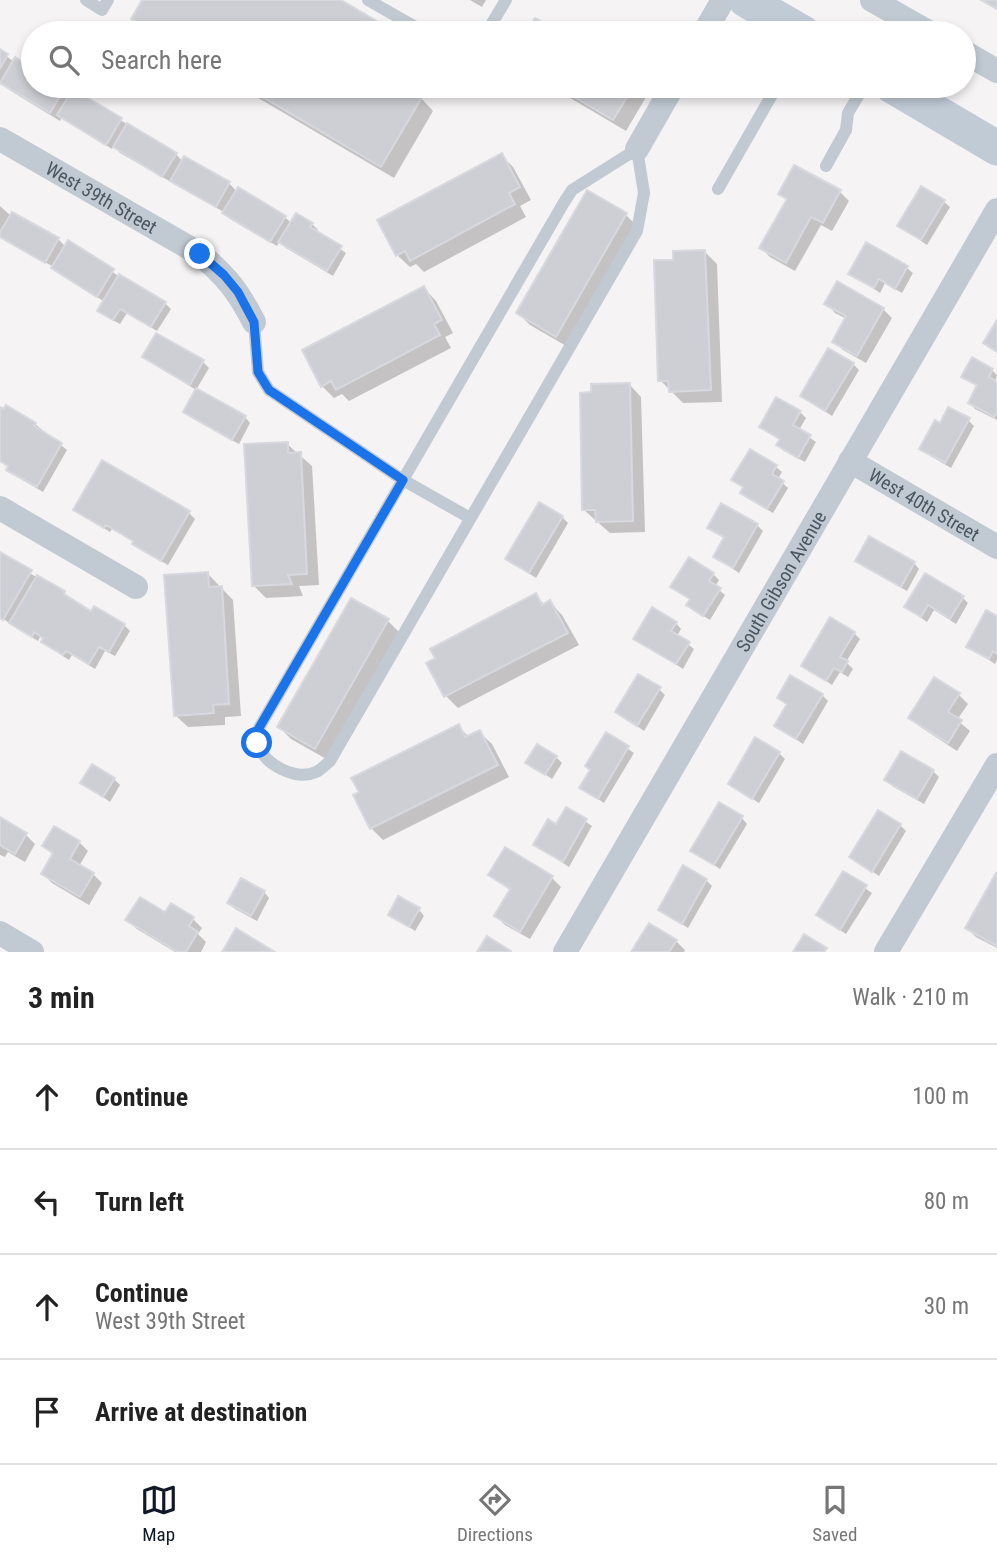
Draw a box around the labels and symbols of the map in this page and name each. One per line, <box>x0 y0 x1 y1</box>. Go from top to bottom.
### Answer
street label: West 39th Street <box>42 157 161 239</box>
route end <box>184 238 215 269</box>
street label: West 40th Street <box>865 464 983 546</box>
street label: South Gibson Avenue <box>731 507 831 656</box>
route start <box>241 727 272 758</box>

